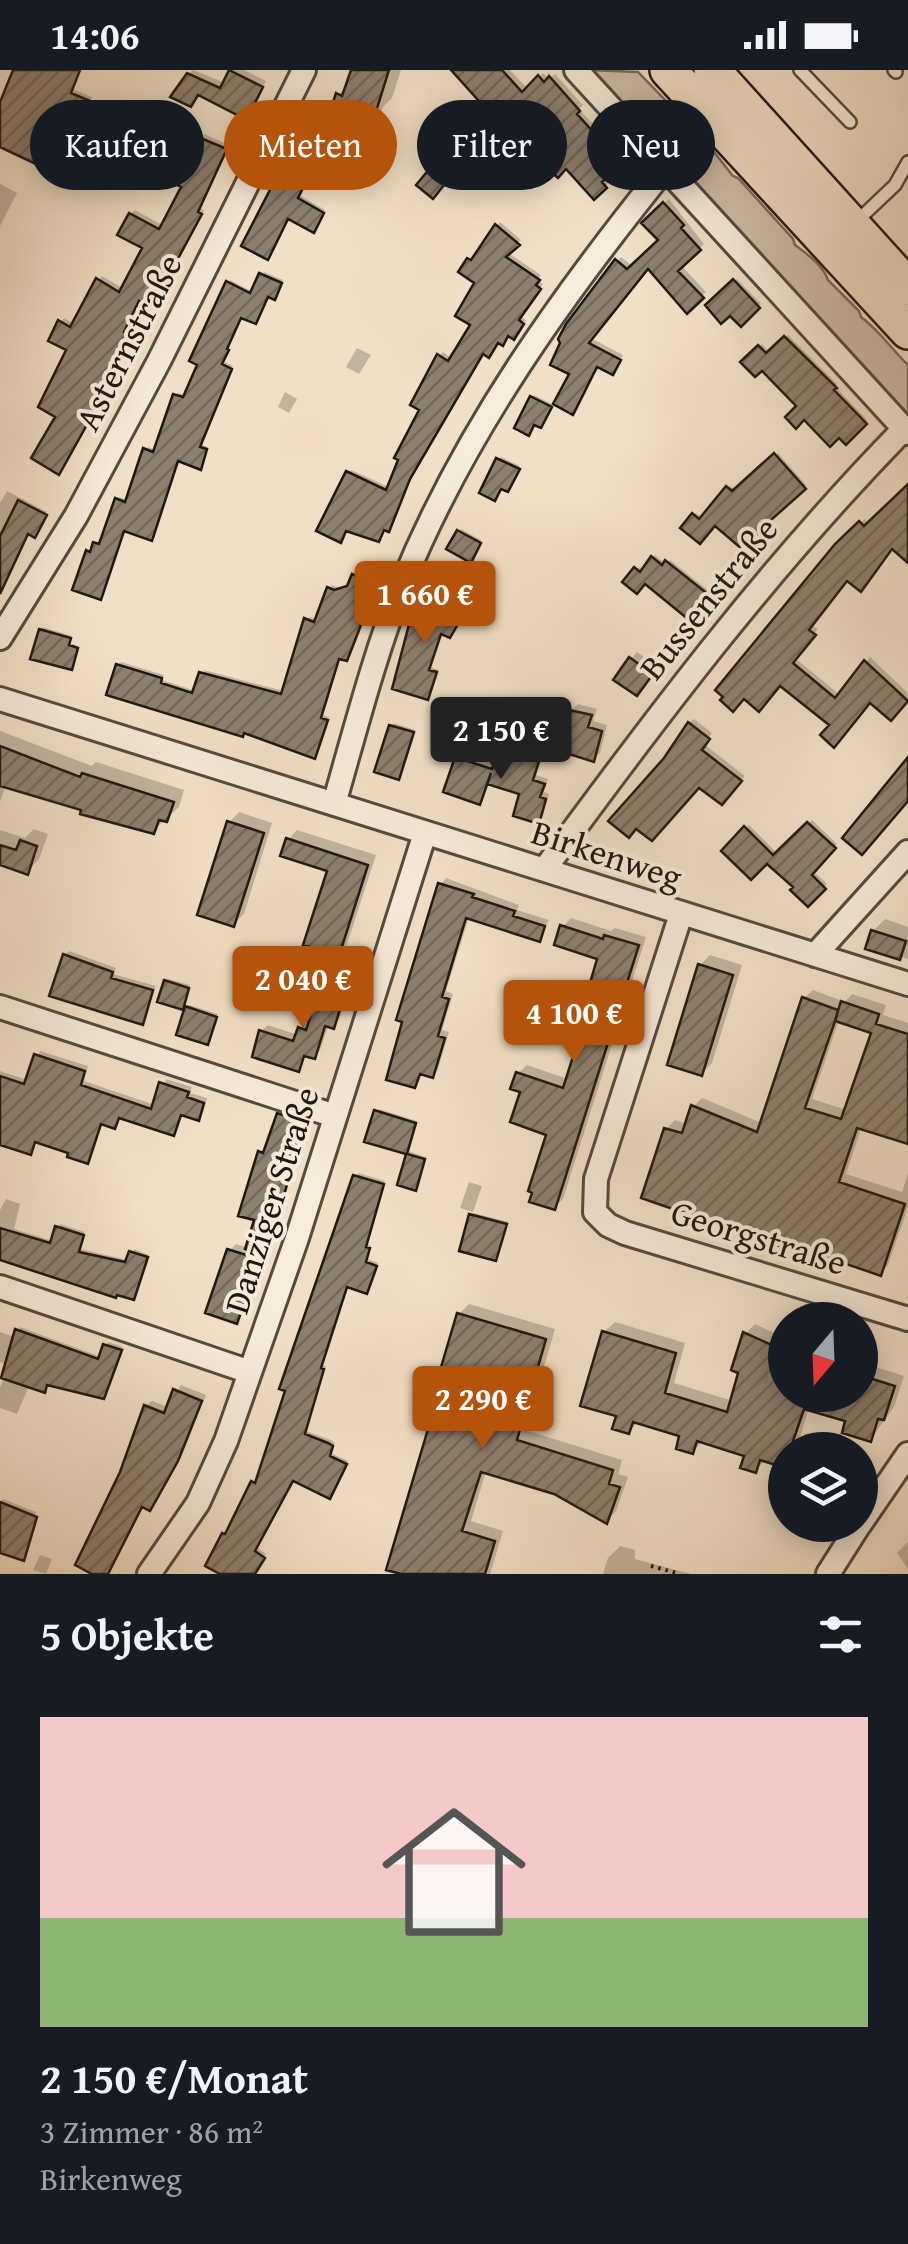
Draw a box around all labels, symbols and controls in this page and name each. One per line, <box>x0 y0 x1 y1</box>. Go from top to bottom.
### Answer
text: 14:06 <box>50 7 140 63</box>
chip: Kaufen <box>30 100 204 190</box>
chip: Mieten <box>224 100 397 190</box>
chip: Filter <box>417 100 567 190</box>
chip: Neu <box>587 100 715 190</box>
street label: Asternstraße <box>62 245 194 439</box>
street label: Bussenstraße <box>626 506 790 690</box>
pin: 1 660 € <box>333 561 517 646</box>
text: 1 660 € <box>377 570 473 617</box>
pin: 2 150 € <box>409 697 593 782</box>
text: 2 150 € <box>453 706 549 753</box>
street label: Birkenweg <box>525 806 689 902</box>
pin: 2 040 € <box>211 946 395 1031</box>
text: 2 040 € <box>255 955 351 1002</box>
pin: 4 100 € <box>482 980 666 1065</box>
text: 4 100 € <box>526 989 622 1036</box>
street label: Danziger Straße <box>210 1080 332 1320</box>
street label: Georgstraße <box>665 1186 853 1288</box>
north arrow <box>768 1302 878 1412</box>
map controls <box>768 1302 878 1542</box>
pin: 2 290 € <box>391 1366 575 1451</box>
text: 2 290 € <box>435 1375 531 1422</box>
button: layers <box>768 1432 878 1542</box>
text: 5 Objekte <box>40 1604 214 1665</box>
icon: filters <box>813 1607 868 1662</box>
icon: home <box>364 1782 544 1962</box>
text: 2 150 €/Monat <box>40 2047 308 2108</box>
text: 3 Zimmer · 86 m² <box>40 2108 263 2155</box>
text: Birkenweg <box>40 2155 182 2202</box>

